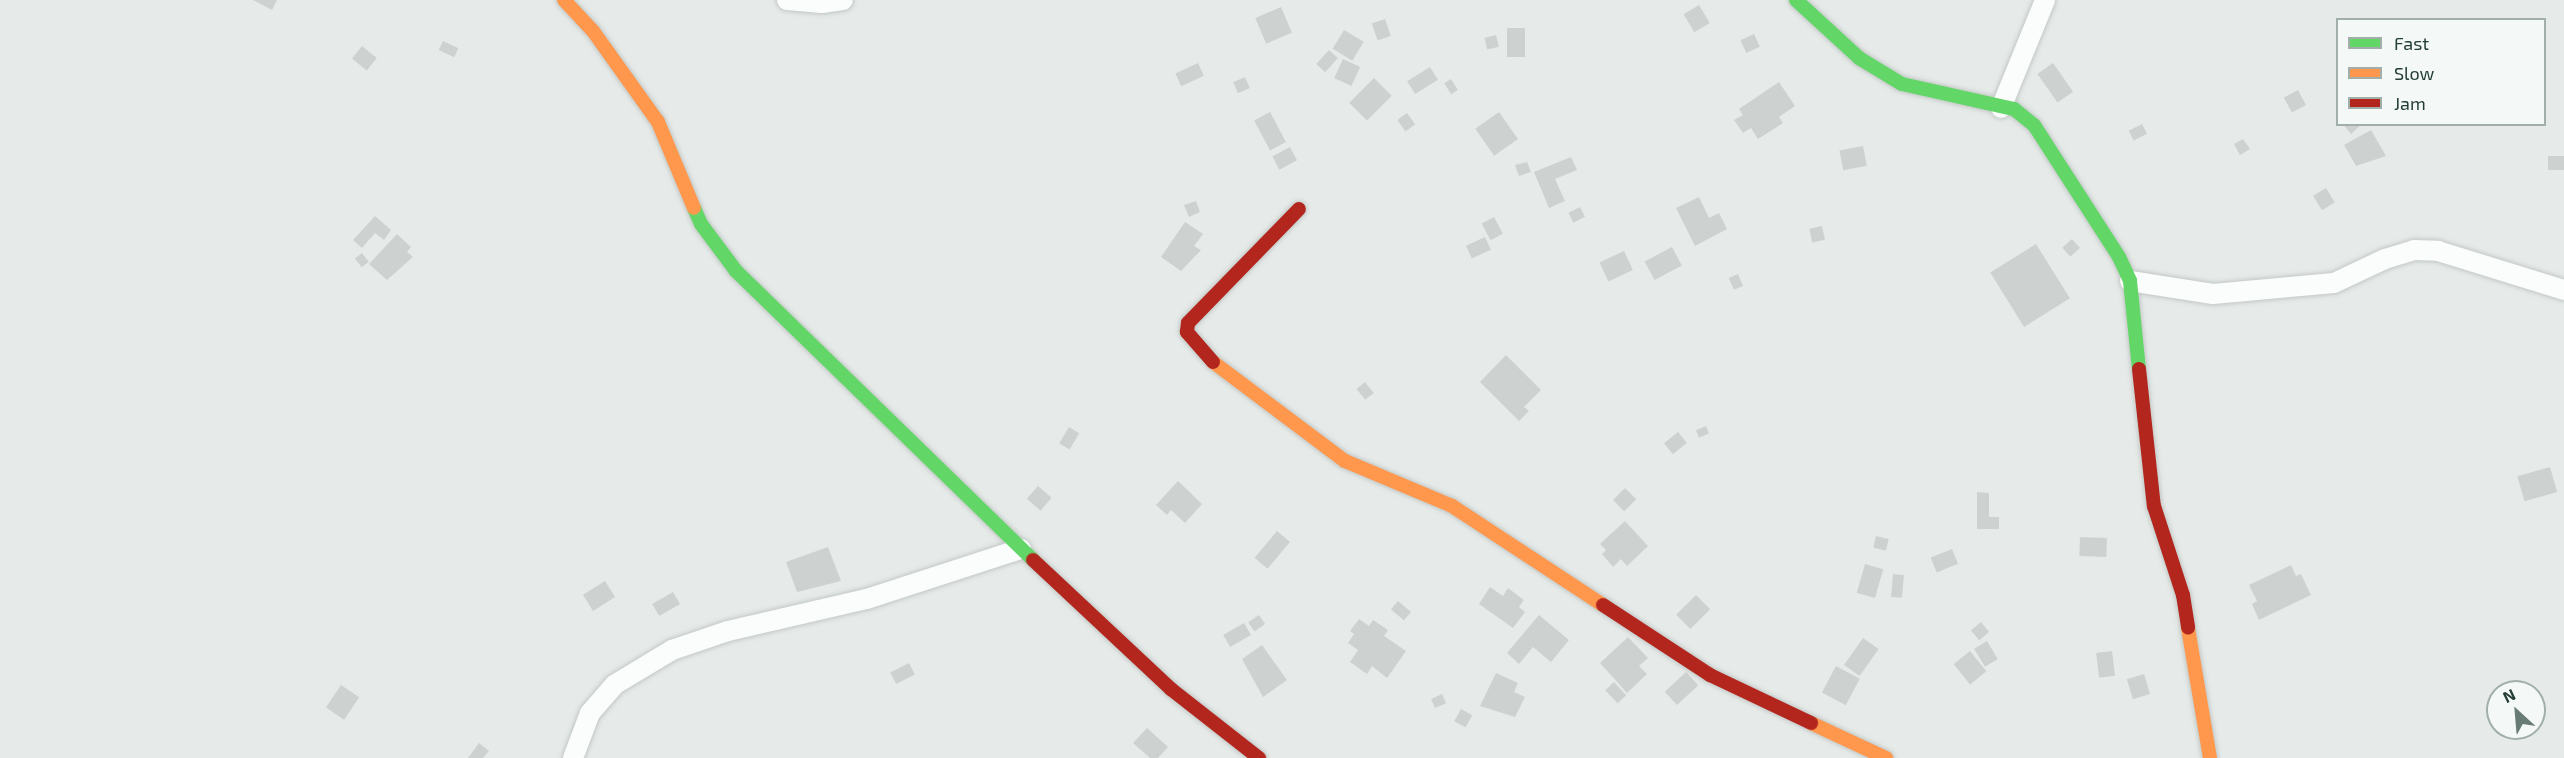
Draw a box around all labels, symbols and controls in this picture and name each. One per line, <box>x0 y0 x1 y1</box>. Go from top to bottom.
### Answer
legend <box>2336 18 2546 126</box>
text: Fast <box>2394 32 2429 54</box>
text: Slow <box>2394 62 2434 84</box>
text: Jam <box>2394 92 2426 114</box>
north arrow <box>2486 680 2546 740</box>
text: N <box>2499 684 2518 706</box>

